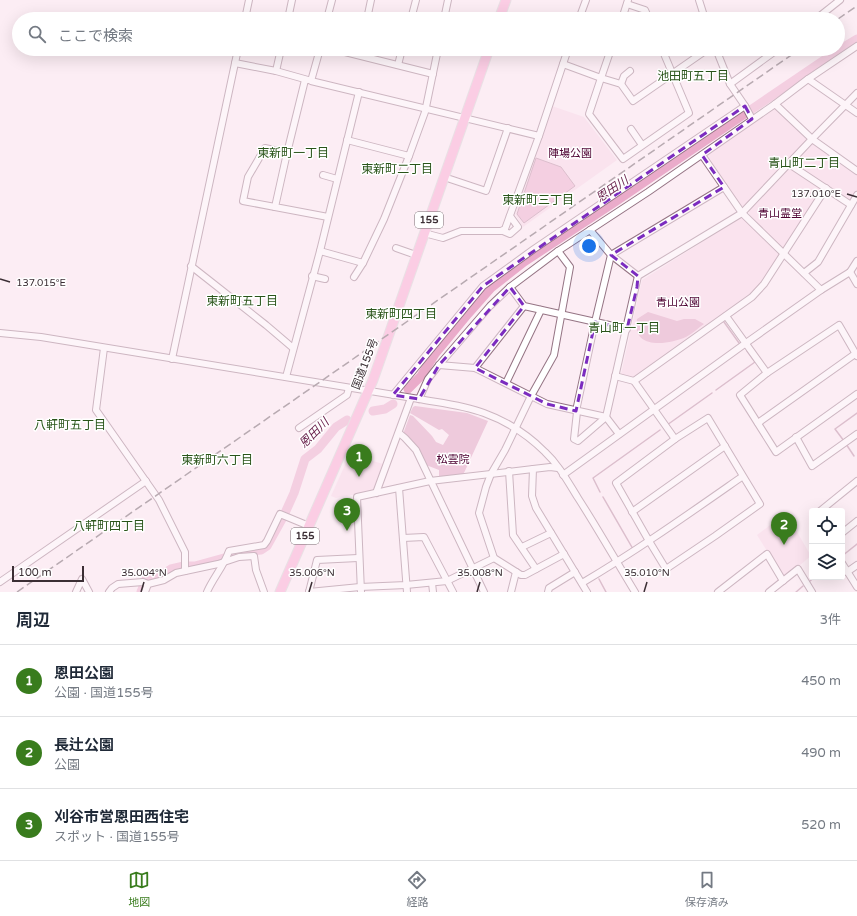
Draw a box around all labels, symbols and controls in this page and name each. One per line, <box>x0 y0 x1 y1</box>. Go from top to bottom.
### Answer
search box <box>12 12 845 56</box>
icon: search <box>26 23 48 45</box>
text: ここで検索 <box>58 27 133 45</box>
district label: 池田町五丁目 <box>657 69 729 83</box>
district label: 東新町一丁目 <box>257 146 329 160</box>
park label: 陣場公園 <box>548 147 592 160</box>
district label: 青山町二丁目 <box>768 156 840 170</box>
district label: 東新町二丁目 <box>361 162 433 176</box>
water label: 恩田川 <box>593 172 632 205</box>
text: 137.010°E <box>791 188 841 200</box>
district label: 東新町三丁目 <box>502 193 574 207</box>
park label: 青山霊堂 <box>758 207 802 220</box>
road number: 155 <box>415 212 443 228</box>
your location <box>579 236 599 256</box>
text: 137.015°E <box>16 277 66 289</box>
district label: 東新町五丁目 <box>206 294 278 308</box>
park label: 青山公園 <box>656 296 700 309</box>
district label: 東新町四丁目 <box>365 307 437 321</box>
district label: 青山町一丁目 <box>588 321 660 335</box>
street label: 国道155号 <box>349 337 381 391</box>
water label: 恩田川 <box>296 414 333 451</box>
district label: 八軒町五丁目 <box>34 418 106 432</box>
pin: 1 <box>346 444 372 477</box>
district label: 東新町六丁目 <box>181 453 253 467</box>
park label: 松雲院 <box>437 453 470 466</box>
pin: 3 <box>334 498 360 531</box>
map controls <box>809 508 845 580</box>
button: locate <box>809 508 845 544</box>
pin: 2 <box>771 512 797 545</box>
district label: 八軒町四丁目 <box>73 519 145 533</box>
road number: 155 <box>291 528 319 544</box>
button: layers <box>809 544 845 580</box>
scale bar <box>12 564 84 583</box>
text: 100 m <box>18 566 52 579</box>
text: 35.004°N <box>121 567 167 579</box>
text: 35.006°N <box>289 567 335 579</box>
text: 35.008°N <box>457 567 503 579</box>
text: 35.010°N <box>624 567 670 579</box>
text: 周辺 <box>16 610 50 631</box>
text: 3件 <box>820 612 841 628</box>
text: 恩田公園 <box>54 664 114 682</box>
text: 1 <box>25 673 33 689</box>
text: 450 m <box>801 673 841 689</box>
text: 公園 · 国道155号 <box>54 685 154 701</box>
text: 長辻公園 <box>54 736 114 754</box>
text: 2 <box>25 745 33 761</box>
text: 490 m <box>801 745 841 761</box>
text: 公園 <box>54 757 80 773</box>
text: 刈谷市営恩田西住宅 <box>54 808 189 826</box>
text: 3 <box>25 817 33 833</box>
text: 520 m <box>801 817 841 833</box>
text: スポット · 国道155号 <box>54 829 180 845</box>
tab: 地図 <box>128 869 150 909</box>
tab: 経路 <box>406 869 428 909</box>
tab: 保存済み <box>685 869 729 909</box>

